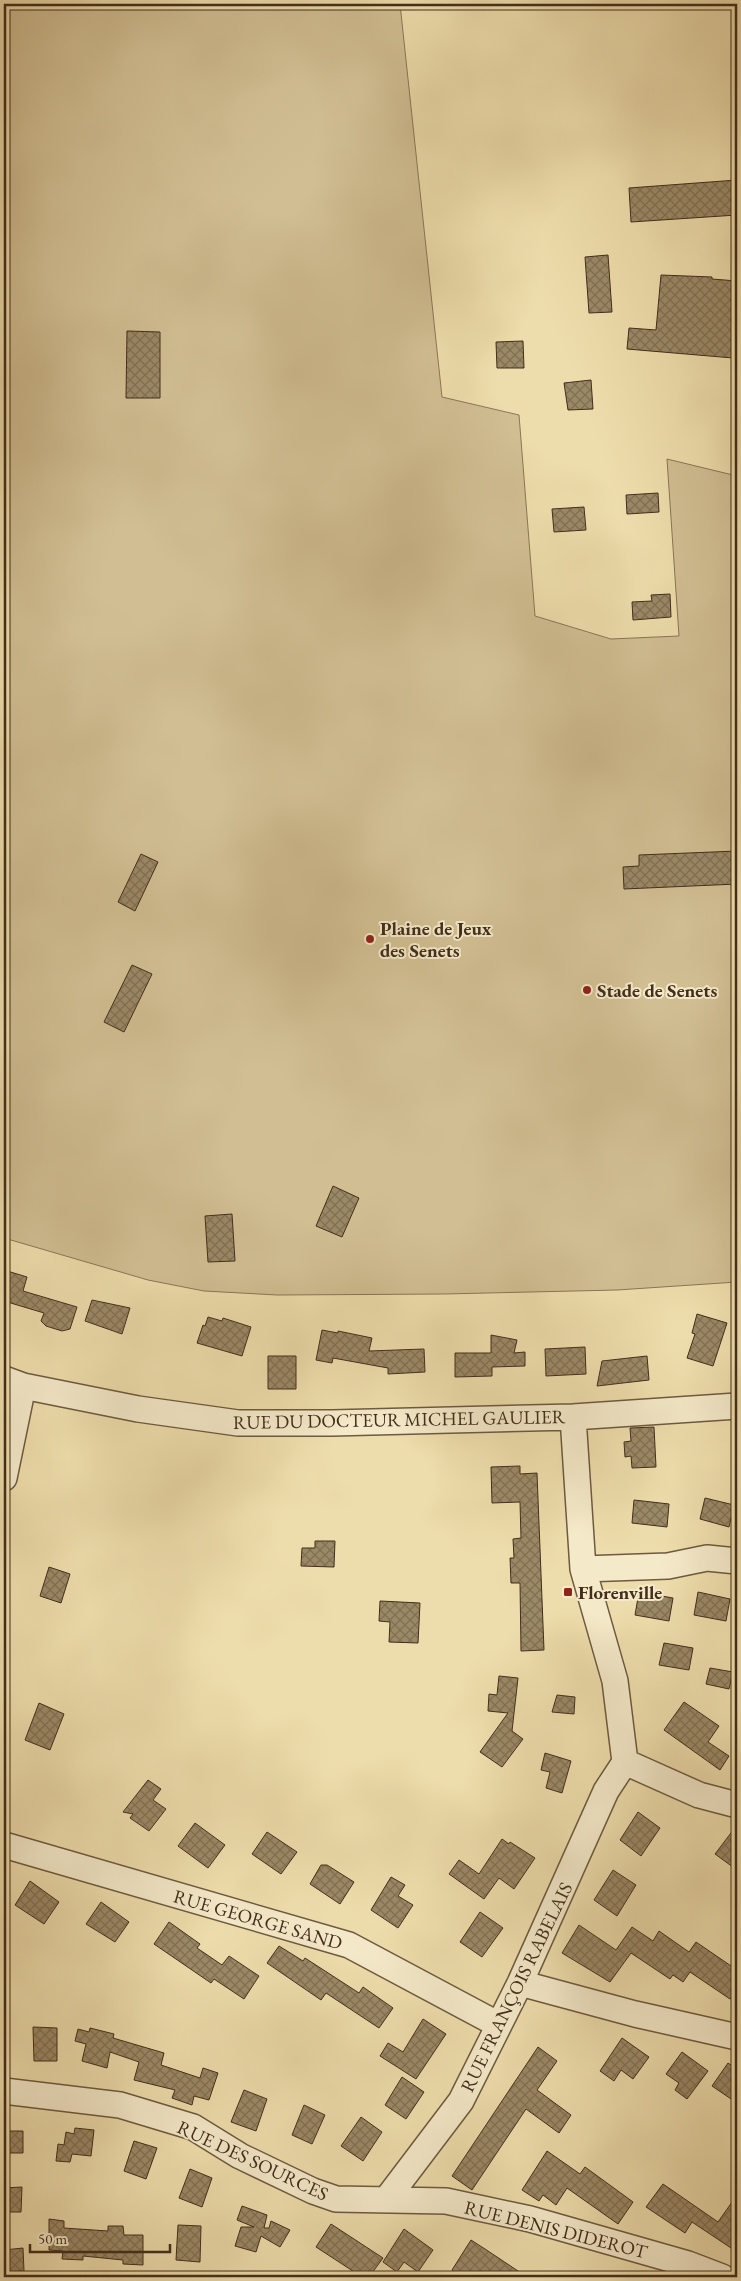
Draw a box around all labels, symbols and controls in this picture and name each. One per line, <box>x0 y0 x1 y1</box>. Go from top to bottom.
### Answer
place label: Plaine de Jeux des Senets <box>380 916 492 963</box>
marker: Plaine de Jeux des Senets <box>364 933 376 945</box>
place label: Stade de Senets <box>597 978 717 1003</box>
marker: Stade de Senets <box>581 984 593 996</box>
street label: RUE DU DOCTEUR MICHEL GAULIER <box>233 1404 566 1435</box>
place label: Florenville <box>578 1580 662 1605</box>
marker: Florenville <box>562 1586 574 1598</box>
street label: RUE FRANÇOIS RABELAIS <box>455 1878 578 2096</box>
street label: RUE GEORGE SAND <box>171 1883 345 1956</box>
street label: RUE DES SOURCES <box>173 2115 332 2206</box>
street label: RUE DENIS DIDEROT <box>462 2195 650 2264</box>
scale bar <box>30 2221 170 2253</box>
text: 50 m <box>38 2229 67 2248</box>

